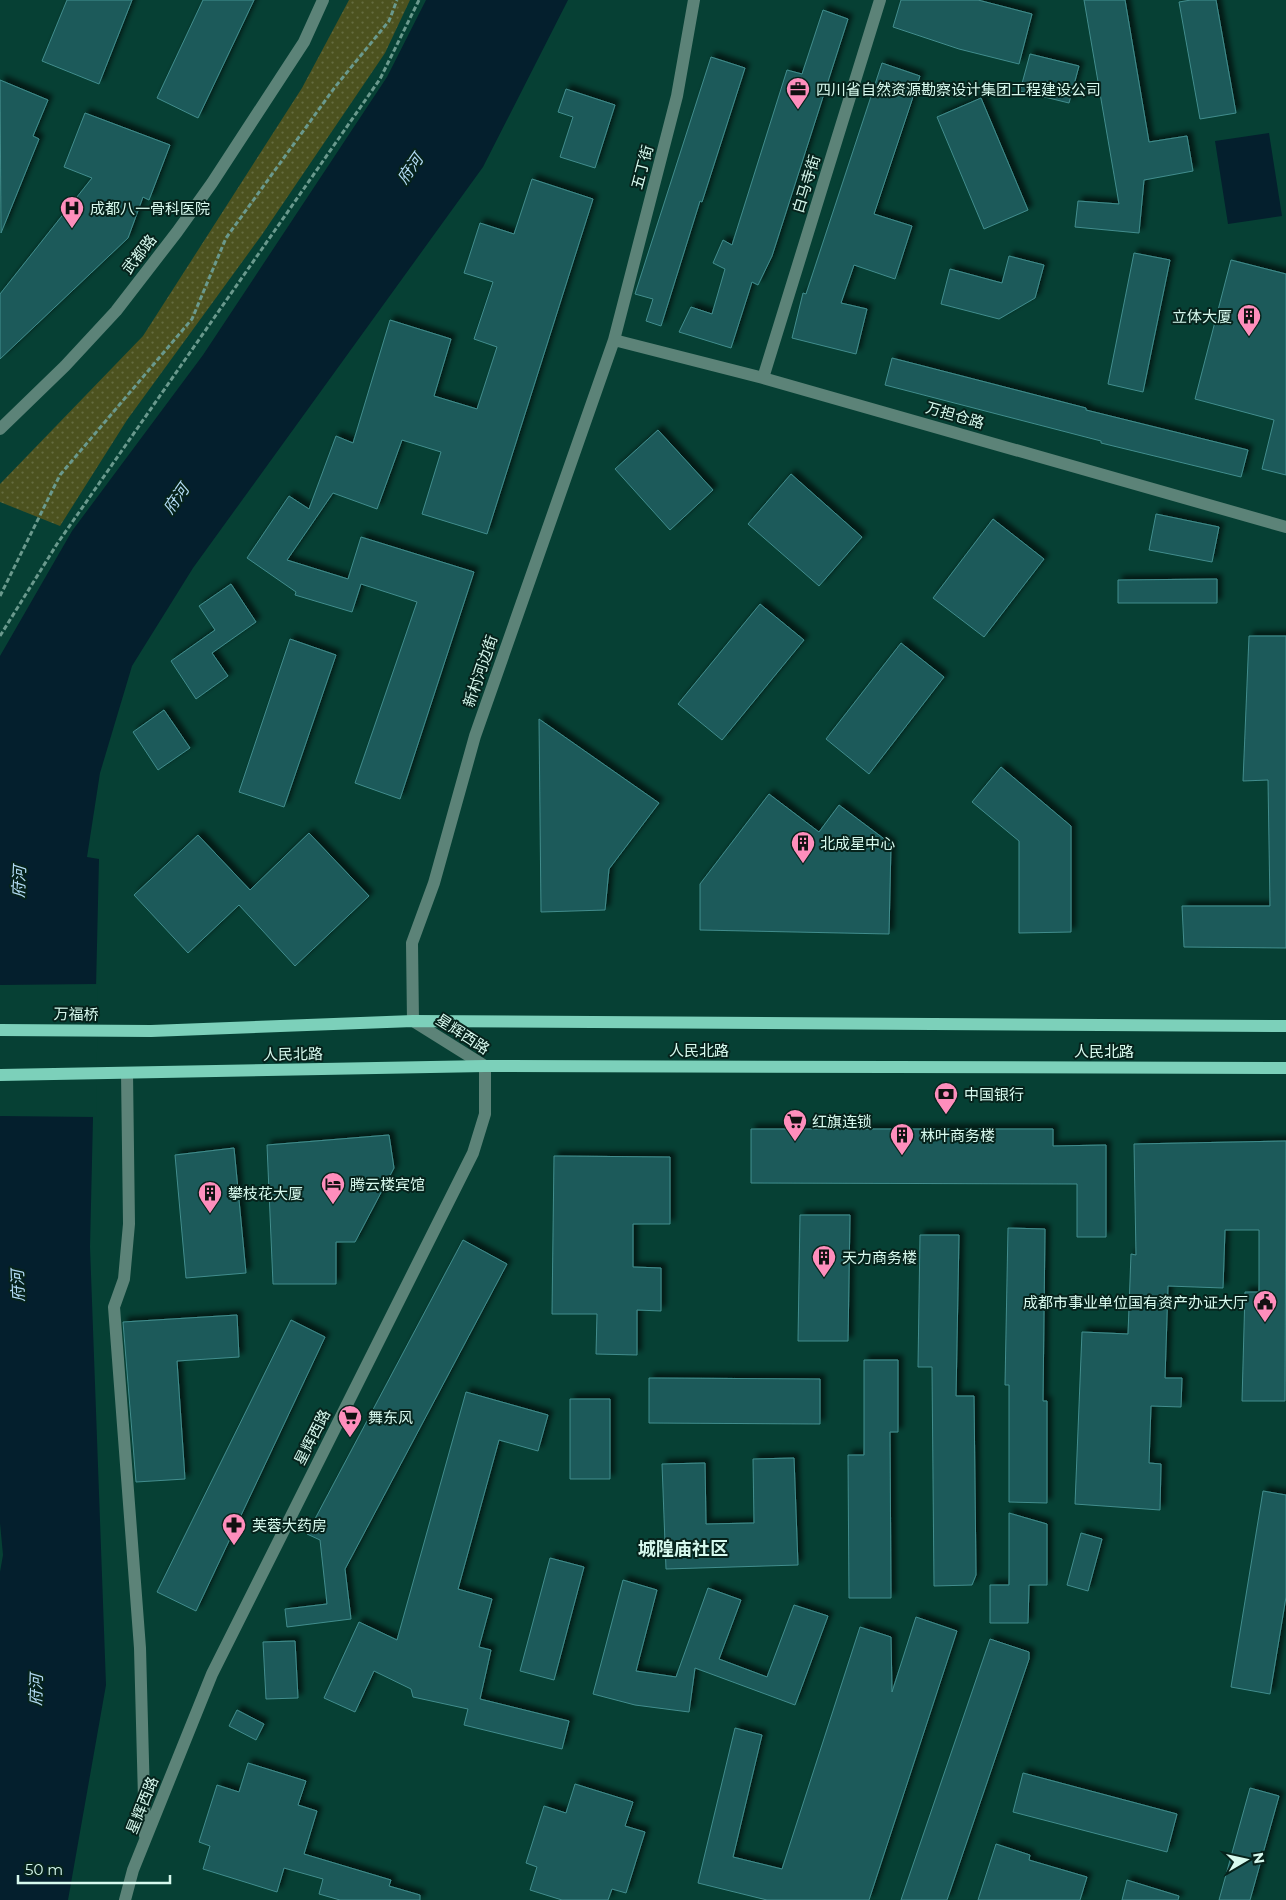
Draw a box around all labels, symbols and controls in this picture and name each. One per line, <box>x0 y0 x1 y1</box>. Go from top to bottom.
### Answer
office icon: 四川省自然资源勘察设计集团工程建设公司 <box>785 76 811 110</box>
place label: 四川省自然资源勘察设计集团工程建设公司 <box>816 80 1101 99</box>
street label: 五丁街 <box>627 143 657 191</box>
water label: 府河 <box>393 148 429 188</box>
street label: 白马寺街 <box>788 153 824 215</box>
hospital icon: 成都八一骨科医院 <box>59 195 85 229</box>
place label: 成都八一骨科医院 <box>90 199 210 218</box>
street label: 武都路 <box>118 230 160 278</box>
building icon: 立体大厦 <box>1236 303 1262 337</box>
place label: 立体大厦 <box>1172 307 1232 326</box>
street label: 万担仓路 <box>924 398 986 432</box>
water label: 府河 <box>159 478 195 518</box>
street label: 新村河边街 <box>459 632 501 710</box>
building icon: 北成星中心 <box>790 830 816 864</box>
place label: 北成星中心 <box>820 834 895 853</box>
water label: 府河 <box>9 863 29 898</box>
street label: 万福桥 <box>53 1004 99 1024</box>
street label: 星辉西路 <box>433 1010 493 1058</box>
street label: 人民北路 <box>669 1041 729 1060</box>
street label: 人民北路 <box>1074 1042 1134 1061</box>
street label: 人民北路 <box>263 1044 323 1064</box>
bank icon: 中国银行 <box>933 1081 959 1115</box>
place label: 中国银行 <box>964 1085 1024 1104</box>
supermarket icon: 红旗连锁 <box>782 1108 808 1142</box>
place label: 红旗连锁 <box>812 1112 872 1131</box>
building icon: 林叶商务楼 <box>889 1122 915 1156</box>
place label: 林叶商务楼 <box>920 1126 995 1145</box>
hotel icon: 腾云楼宾馆 <box>320 1171 346 1205</box>
place label: 腾云楼宾馆 <box>350 1175 425 1194</box>
building icon: 攀枝花大厦 <box>197 1180 223 1214</box>
place label: 攀枝花大厦 <box>228 1184 303 1203</box>
building icon: 天力商务楼 <box>811 1244 837 1278</box>
place label: 天力商务楼 <box>842 1248 917 1267</box>
water label: 府河 <box>8 1267 28 1302</box>
public building icon: 成都市事业单位国有资产办证大厅 <box>1252 1289 1278 1323</box>
place label: 成都市事业单位国有资产办证大厅 <box>1023 1293 1248 1312</box>
supermarket icon: 舞东风 <box>337 1404 363 1438</box>
street label: 星辉西路 <box>290 1406 334 1468</box>
place label: 舞东风 <box>368 1408 413 1427</box>
pharmacy icon: 芙蓉大药房 <box>221 1512 247 1546</box>
place label: 芙蓉大药房 <box>252 1516 327 1535</box>
district label: 城隍庙社区 <box>638 1538 728 1560</box>
water label: 府河 <box>26 1671 46 1706</box>
street label: 星辉西路 <box>122 1774 162 1836</box>
north arrow <box>1221 1835 1271 1885</box>
text: N <box>1249 1851 1269 1865</box>
scale bar <box>18 1852 170 1884</box>
text: 50 m <box>25 1860 63 1879</box>

